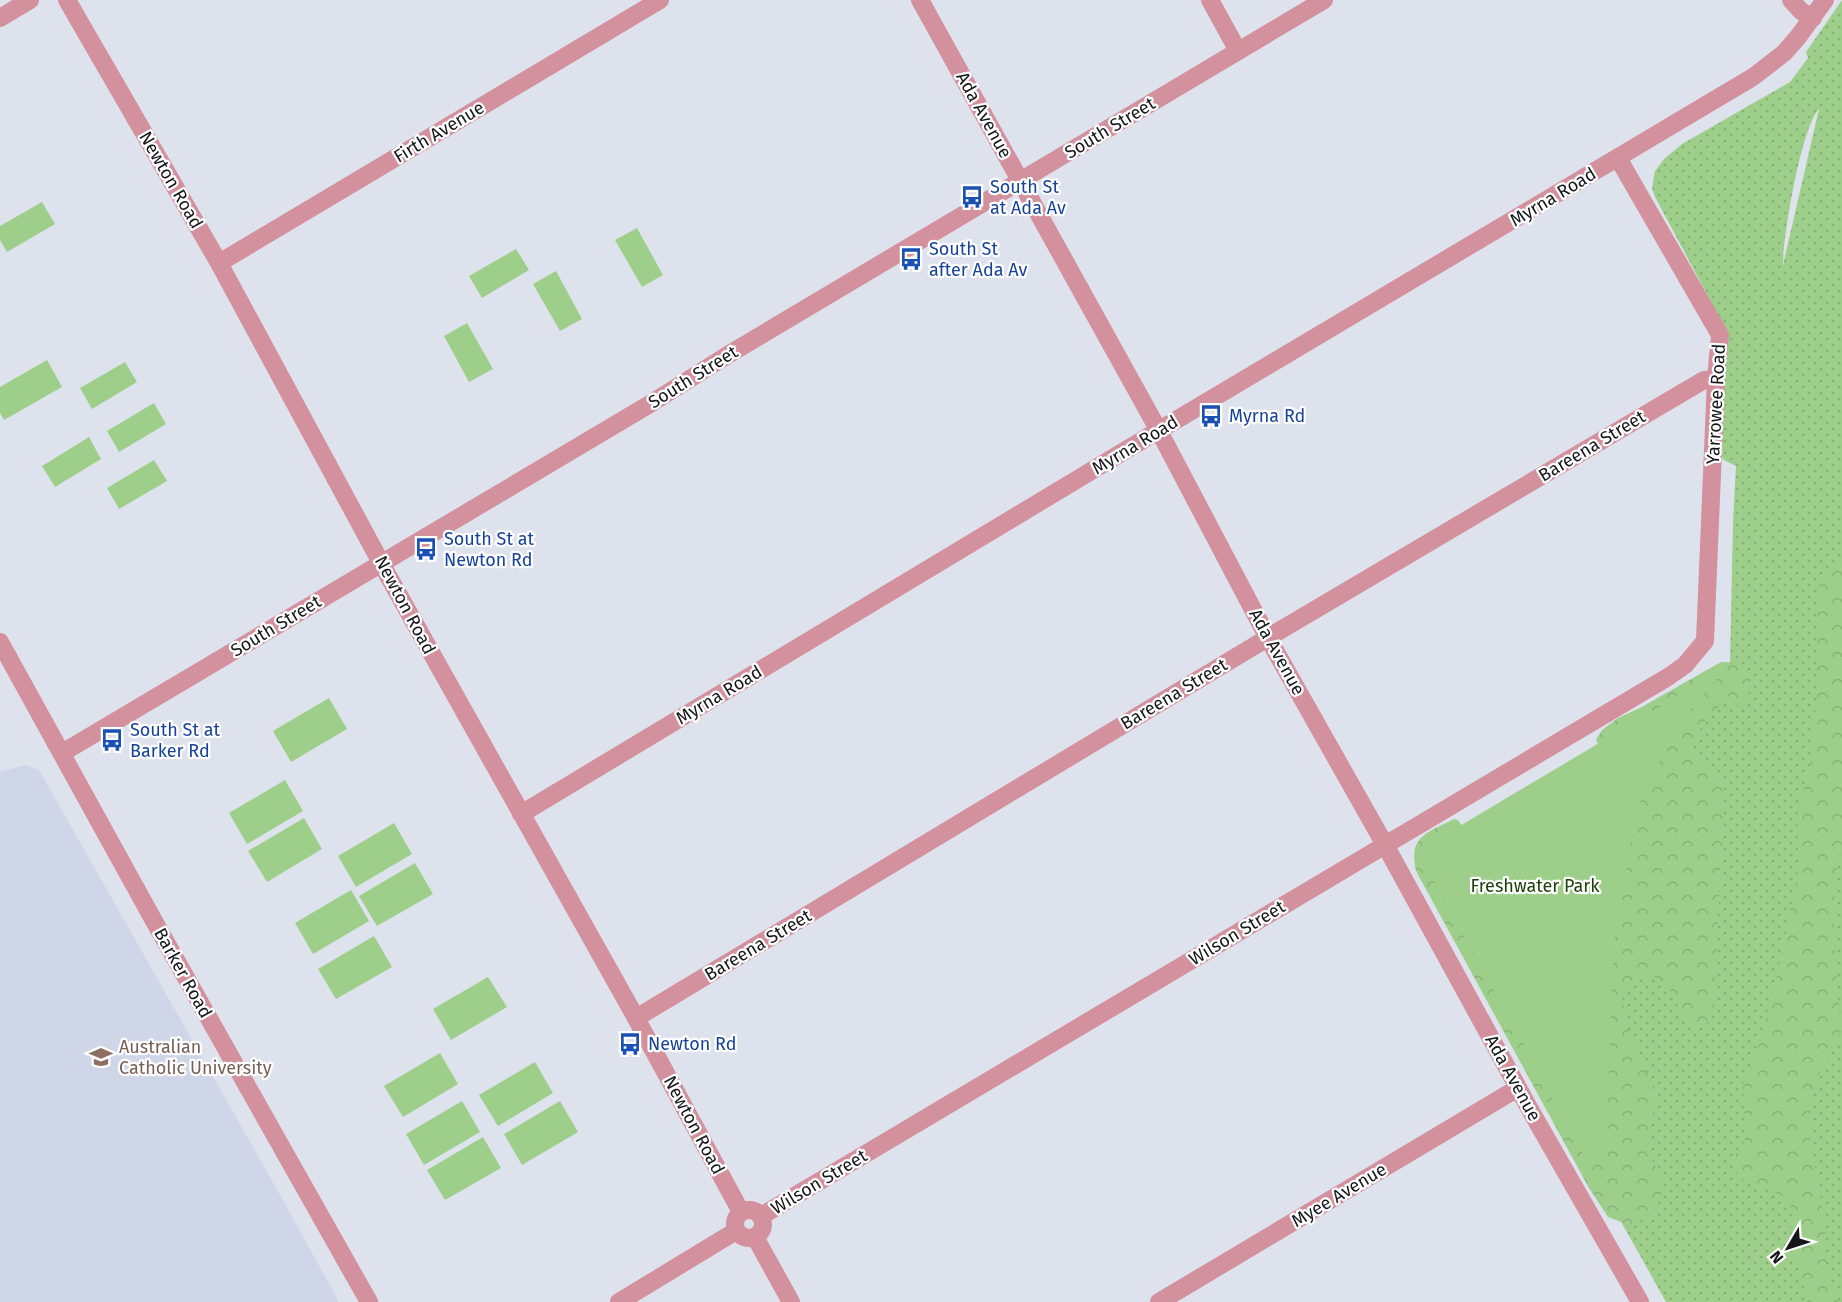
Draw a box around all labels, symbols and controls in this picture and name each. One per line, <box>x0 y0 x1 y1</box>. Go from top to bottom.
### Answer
street label: Ada Avenue <box>951 68 1017 162</box>
street label: South Street <box>1061 92 1160 164</box>
street label: Firth Avenue <box>390 96 488 168</box>
street label: Newton Road <box>134 127 208 233</box>
street label: Myrna Road <box>1506 163 1600 231</box>
place label: South St at Ada Av <box>990 176 1066 219</box>
bus stop icon: South St at Ada Av <box>959 184 985 210</box>
place label: South St after Ada Av <box>929 238 1028 281</box>
bus stop icon: South St after Ada Av <box>898 246 924 272</box>
street label: South Street <box>644 341 742 413</box>
street label: Yarrowee Road <box>1702 343 1730 465</box>
bus stop icon: Myrna Rd <box>1198 403 1224 429</box>
place label: Myrna Rd <box>1229 405 1305 427</box>
street label: Bareena Street <box>1535 405 1650 487</box>
street label: Myrna Road <box>1088 411 1182 479</box>
place label: South St at Newton Rd <box>444 528 534 571</box>
bus stop icon: South St at Newton Rd <box>413 536 439 562</box>
street label: Newton Road <box>370 552 440 658</box>
street label: South Street <box>227 590 326 662</box>
street label: Ada Avenue <box>1244 605 1310 699</box>
street label: Bareena Street <box>1117 653 1232 735</box>
street label: Myrna Road <box>672 661 766 729</box>
place label: South St at Barker Rd <box>130 719 220 762</box>
bus stop icon: South St at Barker Rd <box>99 727 125 753</box>
park label: Freshwater Park <box>1470 875 1600 897</box>
street label: Wilson Street <box>1185 895 1290 970</box>
street label: Bareena Street <box>701 904 816 986</box>
street label: Barker Road <box>149 924 217 1022</box>
bus stop icon: Newton Rd <box>617 1031 643 1057</box>
street label: Ada Avenue <box>1480 1031 1546 1125</box>
place label: Newton Rd <box>648 1033 736 1055</box>
place label: Australian Catholic University <box>119 1036 272 1079</box>
school or university icon: Australian Catholic University <box>88 1044 114 1070</box>
street label: Newton Road <box>659 1072 729 1178</box>
street label: Wilson Street <box>767 1144 872 1219</box>
street label: Myee Avenue <box>1288 1158 1390 1232</box>
north arrow <box>1758 1218 1818 1278</box>
text: N <box>1766 1247 1787 1267</box>

